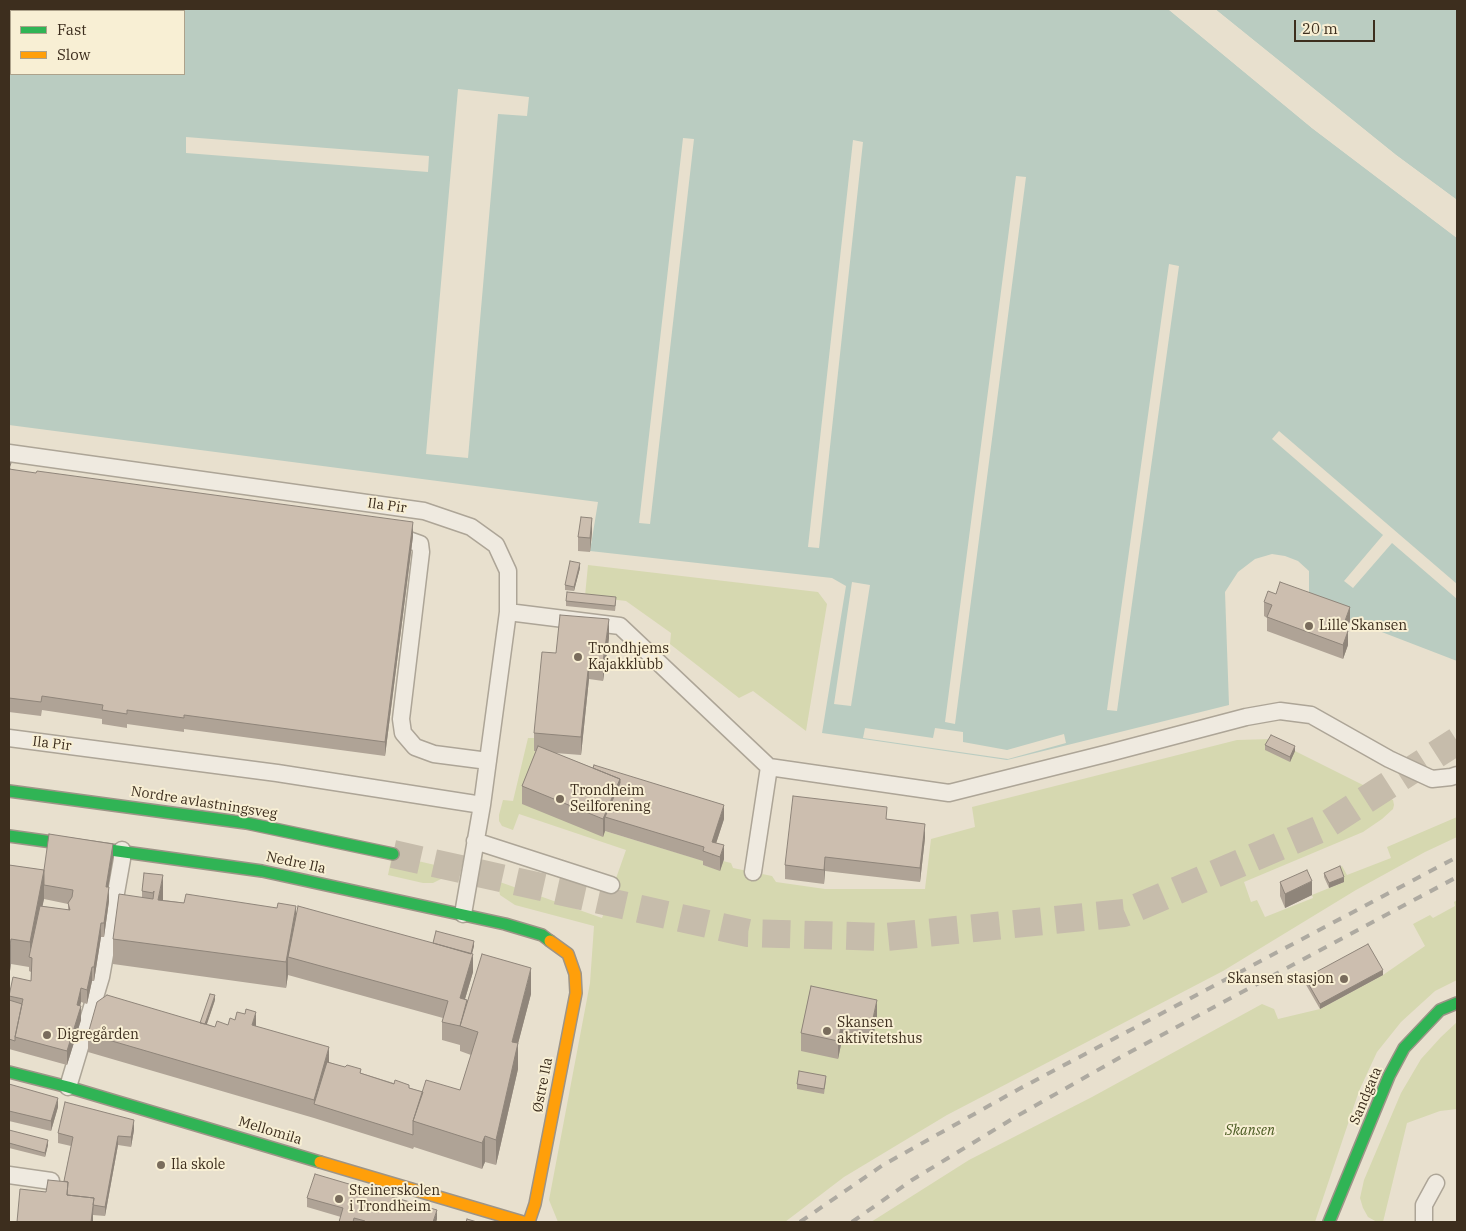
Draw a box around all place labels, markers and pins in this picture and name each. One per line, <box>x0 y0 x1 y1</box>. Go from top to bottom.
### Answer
place label: Lille Skansen <box>1319 618 1407 634</box>
marker: Lille Skansen <box>1303 620 1315 632</box>
place label: Trondhjems Kajakklubb <box>588 641 669 674</box>
marker: Trondhjems Kajakklubb <box>572 651 584 663</box>
place label: Trondheim Seilforening <box>570 783 651 816</box>
marker: Trondheim Seilforening <box>554 793 566 805</box>
place label: Skansen stasjon <box>1227 971 1334 987</box>
marker: Skansen stasjon <box>1338 973 1350 985</box>
place label: Skansen aktivitetshus <box>837 1015 922 1048</box>
marker: Skansen aktivitetshus <box>821 1025 833 1037</box>
place label: Digregården <box>57 1027 139 1043</box>
marker: Digregården <box>41 1029 53 1041</box>
place label: Ila skole <box>171 1157 225 1173</box>
marker: Ila skole <box>155 1159 167 1171</box>
place label: Steinerskolen i Trondheim <box>349 1183 440 1216</box>
marker: Steinerskolen i Trondheim <box>333 1193 345 1205</box>

